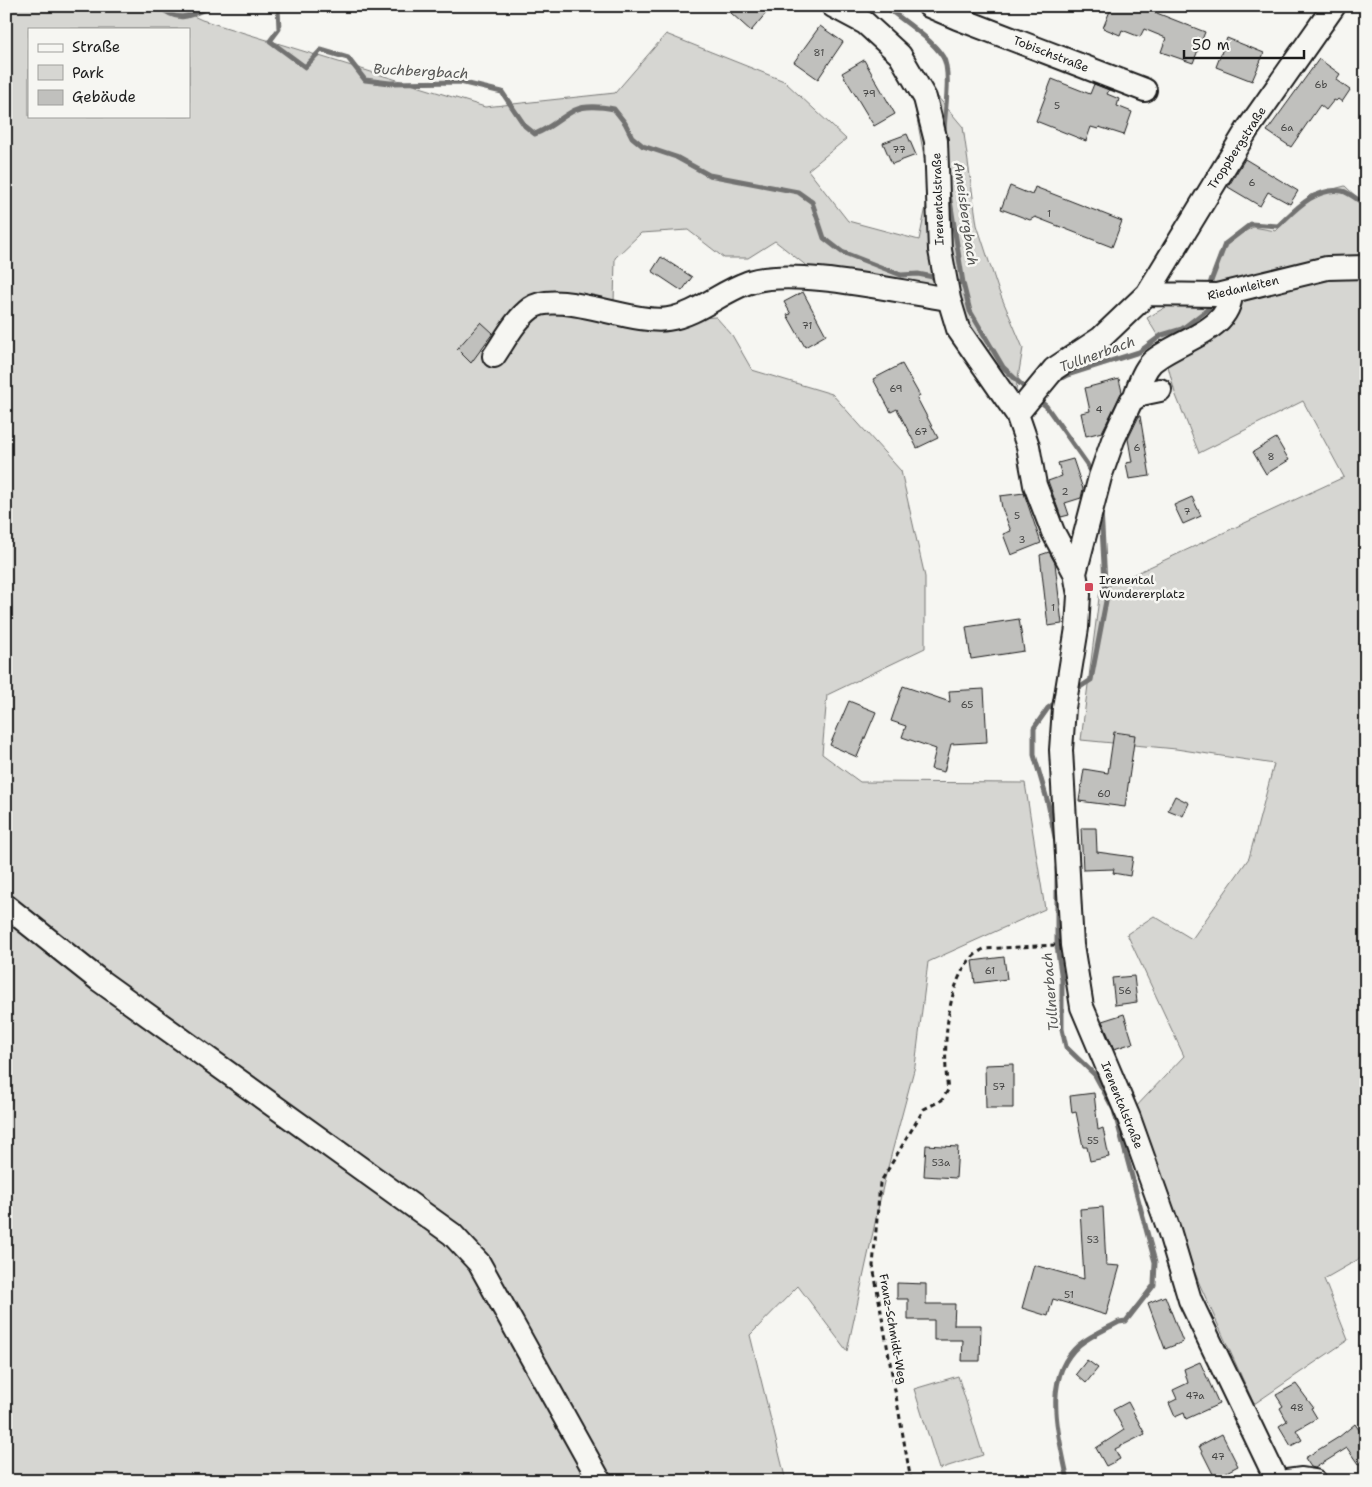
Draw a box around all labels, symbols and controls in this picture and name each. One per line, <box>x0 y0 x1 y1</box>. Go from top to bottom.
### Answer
legend <box>28 28 190 118</box>
scale bar <box>1184 28 1304 60</box>
street label: Tobischstraße <box>1011 32 1091 76</box>
text: 50 m <box>1192 35 1230 55</box>
text: Straße <box>72 37 120 57</box>
house number: 81 <box>814 46 824 59</box>
water label: Buchbergbach <box>373 60 469 82</box>
text: Park <box>72 63 104 83</box>
house number: 6b <box>1315 78 1328 91</box>
text: Gebäude <box>72 87 136 107</box>
house number: 79 <box>862 87 876 100</box>
house number: 5 <box>1054 99 1060 112</box>
street label: Troppbergstraße <box>1204 103 1270 193</box>
house number: 6a <box>1280 121 1294 134</box>
house number: 77 <box>892 143 906 156</box>
street label: Irenentalstraße <box>928 152 948 246</box>
water label: Ameisbergbach <box>950 161 982 267</box>
house number: 6 <box>1249 176 1256 189</box>
house number: 1 <box>1047 207 1051 220</box>
street label: Riedanleiten <box>1206 272 1280 304</box>
house number: 71 <box>802 319 812 332</box>
water label: Tullnerbach <box>1057 332 1137 376</box>
house number: 69 <box>889 382 903 395</box>
house number: 4 <box>1096 403 1103 416</box>
house number: 67 <box>915 425 927 438</box>
house number: 6 <box>1134 441 1141 454</box>
house number: 8 <box>1268 450 1275 463</box>
house number: 2 <box>1062 485 1069 498</box>
house number: 7 <box>1184 505 1191 518</box>
house number: 5 <box>1014 509 1020 522</box>
house number: 3 <box>1019 533 1026 546</box>
place label: Irenental Wundererplatz <box>1099 572 1185 602</box>
marker: Irenental Wundererplatz <box>1083 581 1095 593</box>
house number: 1 <box>1051 601 1055 614</box>
house number: 65 <box>961 698 973 711</box>
house number: 60 <box>1097 787 1111 800</box>
water label: Tullnerbach <box>1038 952 1062 1032</box>
house number: 61 <box>985 964 995 977</box>
house number: 56 <box>1119 984 1131 997</box>
street label: Irenentalstraße <box>1097 1059 1147 1151</box>
house number: 57 <box>993 1080 1005 1093</box>
house number: 55 <box>1087 1134 1099 1147</box>
house number: 53a <box>932 1156 951 1169</box>
house number: 53 <box>1087 1233 1099 1246</box>
street label: Franz-Schmidt-Weg <box>875 1272 911 1386</box>
house number: 51 <box>1064 1288 1074 1301</box>
house number: 47a <box>1185 1389 1205 1402</box>
house number: 48 <box>1290 1401 1304 1414</box>
house number: 47 <box>1211 1450 1225 1463</box>

